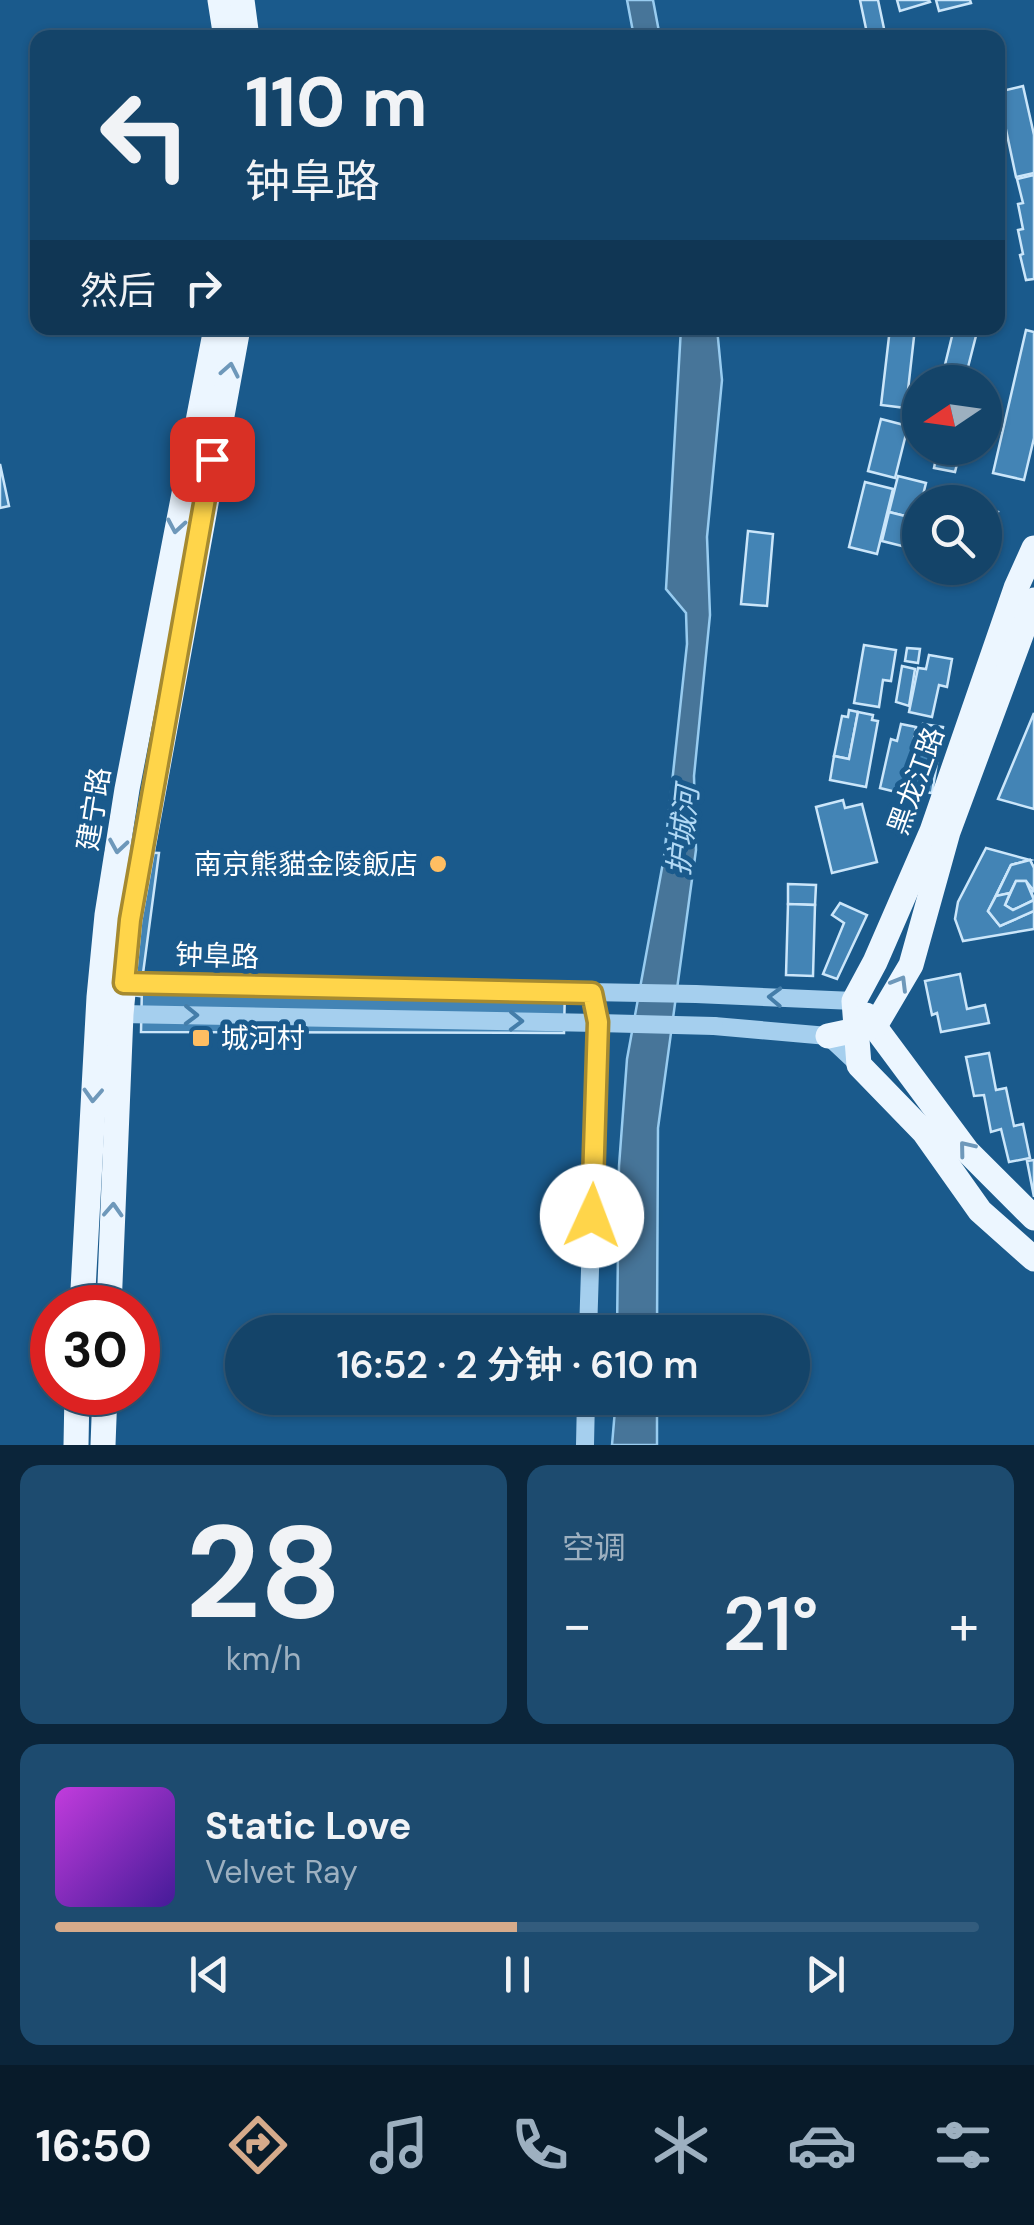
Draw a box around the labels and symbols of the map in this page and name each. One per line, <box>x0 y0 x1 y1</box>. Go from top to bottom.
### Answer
one-way arrow <box>218 362 239 379</box>
north arrow <box>902 365 1002 465</box>
pin <box>170 417 255 502</box>
one-way arrow <box>166 518 187 534</box>
street label: 黑龙江路 <box>879 722 953 840</box>
street label: 建宁路 <box>69 765 119 853</box>
water label: 护城河 <box>659 779 708 878</box>
one-way arrow <box>108 837 129 854</box>
place label: 南京熊貓金陵飯店 <box>194 846 418 883</box>
marker: 南京熊貓金陵飯店 <box>427 853 449 875</box>
street label: 钟阜路 <box>174 936 260 976</box>
one-way arrow <box>888 976 907 994</box>
one-way arrow <box>766 987 782 1008</box>
one-way arrow <box>184 1004 200 1026</box>
one-way arrow <box>510 1010 525 1032</box>
place label: 城河村 <box>221 1020 305 1057</box>
marker: 城河村 <box>190 1027 212 1049</box>
one-way arrow <box>83 1087 104 1103</box>
one-way arrow <box>960 1142 978 1160</box>
position arrow <box>540 1164 644 1268</box>
one-way arrow <box>102 1202 123 1218</box>
speed limit sign: 30 <box>30 1285 160 1415</box>

